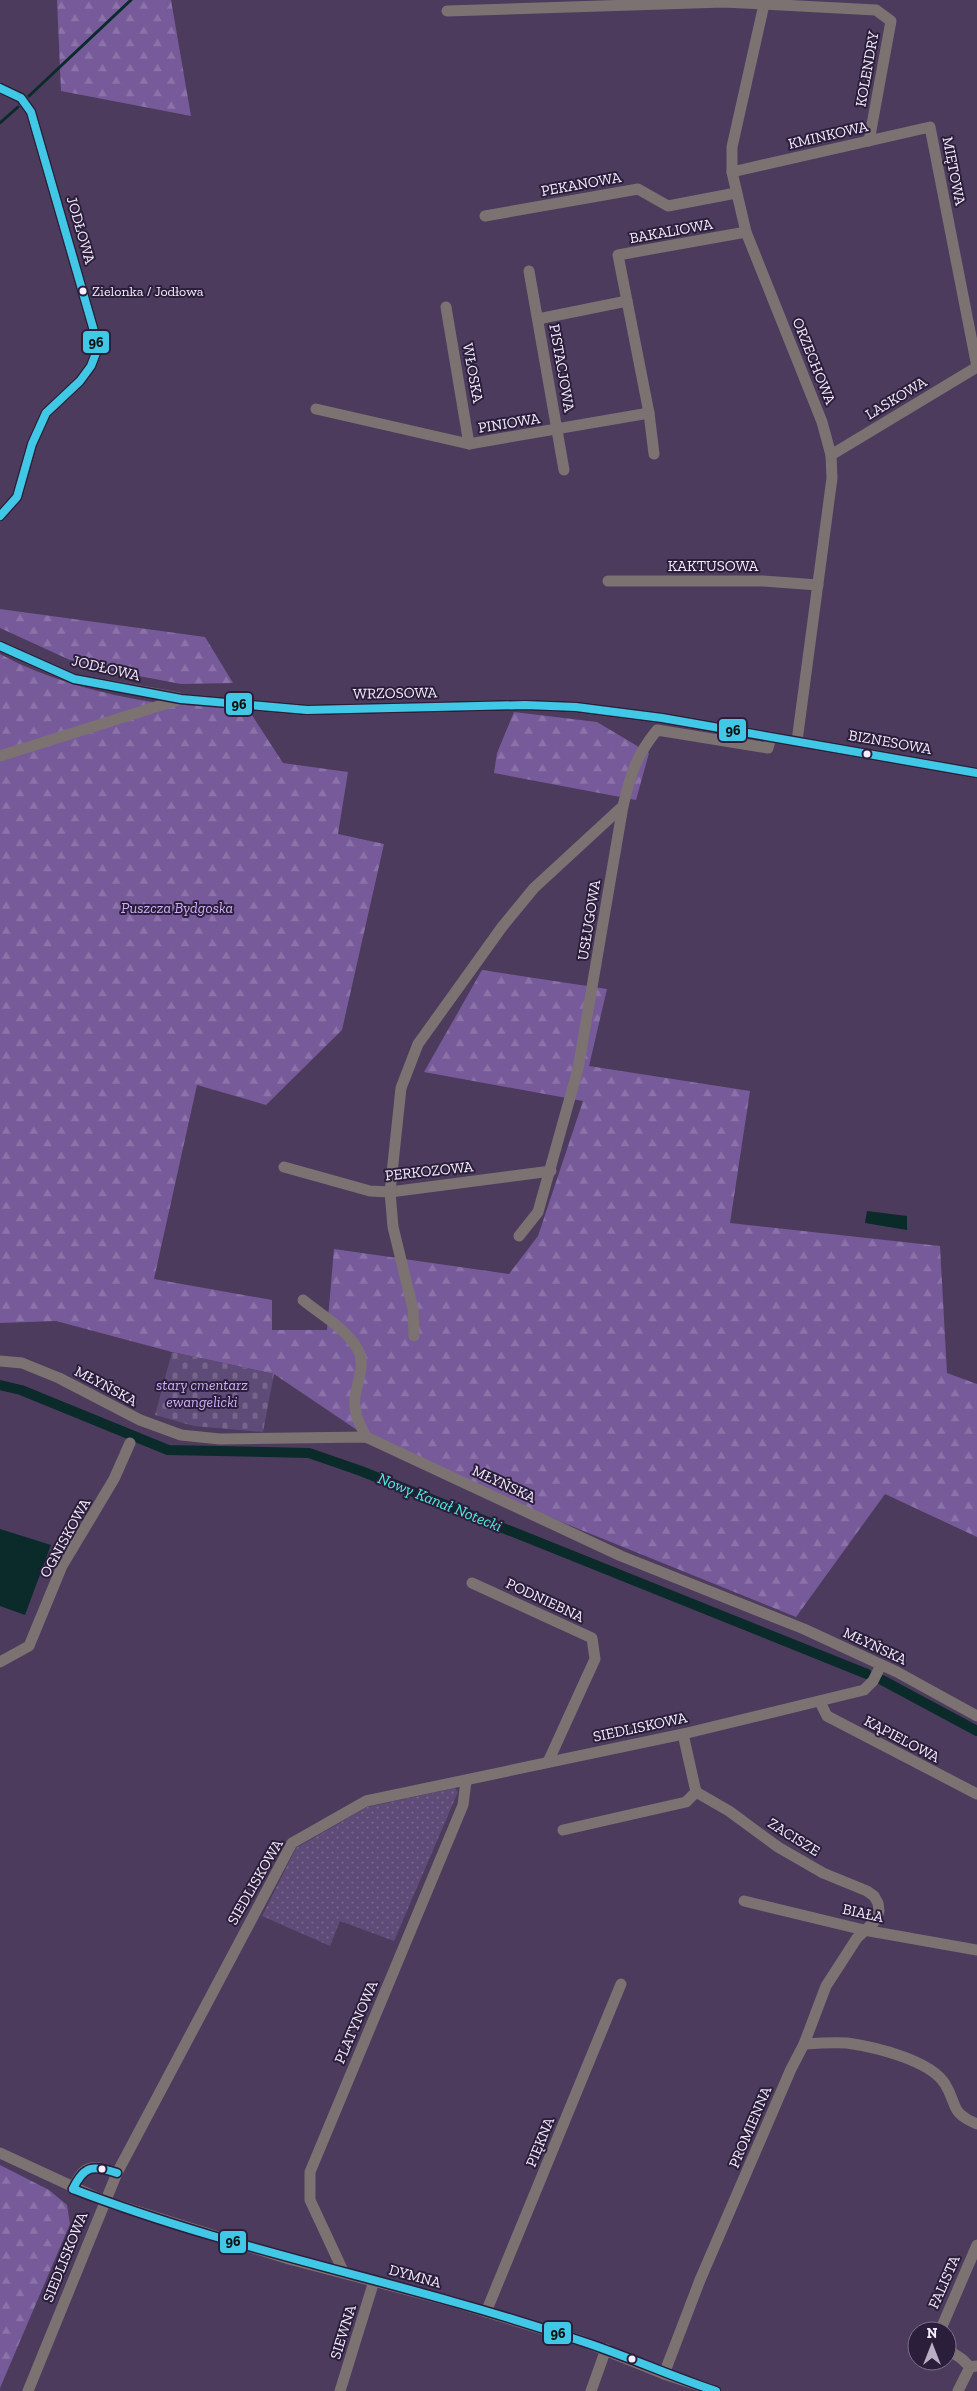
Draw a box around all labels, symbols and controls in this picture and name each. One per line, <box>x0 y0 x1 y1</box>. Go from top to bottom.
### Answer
street label: KOLENDRY <box>851 29 883 108</box>
street label: KMINKOWA <box>786 117 870 153</box>
street label: MIĘTOWA <box>939 135 970 207</box>
street label: PEKANOWA <box>540 168 623 200</box>
street label: JODŁOWA <box>63 194 99 266</box>
street label: BAKALIOWA <box>628 215 714 247</box>
place label: Zielonka / Jodłowa <box>92 283 204 300</box>
marker: Zielonka / Jodłowa <box>78 286 88 296</box>
street label: ORZECHOWA <box>788 315 840 407</box>
street label: PISTACJOWA <box>545 323 579 414</box>
line badge: 96 <box>82 330 110 354</box>
text: 96 <box>89 334 104 351</box>
street label: WŁOSKA <box>459 342 487 405</box>
street label: LASKOWA <box>862 372 930 423</box>
street label: PINIOWA <box>477 409 542 437</box>
street label: KAKTUSOWA <box>668 557 759 575</box>
street label: JODŁOWA <box>70 651 142 685</box>
street label: WRZOSOWA <box>353 683 438 703</box>
line badge: 96 <box>225 692 253 716</box>
text: 96 <box>232 696 247 713</box>
line badge: 96 <box>718 718 747 742</box>
text: 96 <box>726 722 741 739</box>
street label: BIZNESOWA <box>847 726 933 758</box>
unlabelled marker <box>862 749 872 759</box>
street label: USŁUGOWA <box>574 878 604 962</box>
park label: Puszcza Bydgoska <box>121 899 233 917</box>
street label: PERKOZOWA <box>384 1157 474 1185</box>
street label: MŁYŃSKA <box>72 1362 141 1410</box>
park label: stary cmentarz ewangelicki <box>156 1376 248 1411</box>
street label: MŁYŃSKA <box>469 1461 539 1507</box>
water label: Nowy Kanał Notecki <box>375 1468 505 1536</box>
street label: OGNISKOWA <box>36 1495 94 1581</box>
street label: PODNIEBNA <box>503 1574 587 1626</box>
street label: MŁYŃSKA <box>840 1623 910 1669</box>
street label: SIEDLISKOWA <box>591 1708 689 1746</box>
street label: KĄPIELOWA <box>861 1712 943 1767</box>
street label: ZACISZE <box>765 1814 824 1860</box>
street label: SIEDLISKOWA <box>223 1836 287 1928</box>
street label: BIAŁA <box>841 1900 885 1926</box>
street label: PLATYNOWA <box>330 1978 382 2066</box>
street label: PROMIENNA <box>725 2083 775 2170</box>
street label: PIĘKNA <box>522 2114 558 2170</box>
unlabelled marker <box>97 2164 107 2174</box>
street label: SIEDLISKOWA <box>39 2209 91 2305</box>
line badge: 96 <box>219 2230 247 2254</box>
text: 96 <box>226 2233 241 2250</box>
street label: FALISTA <box>924 2252 964 2312</box>
street label: DYMNA <box>387 2260 443 2292</box>
street label: SIEWNA <box>326 2302 360 2361</box>
line badge: 96 <box>543 2321 572 2345</box>
north arrow <box>907 2321 957 2371</box>
text: 96 <box>551 2325 566 2342</box>
text: N <box>927 2325 938 2342</box>
unlabelled marker <box>627 2354 637 2364</box>

